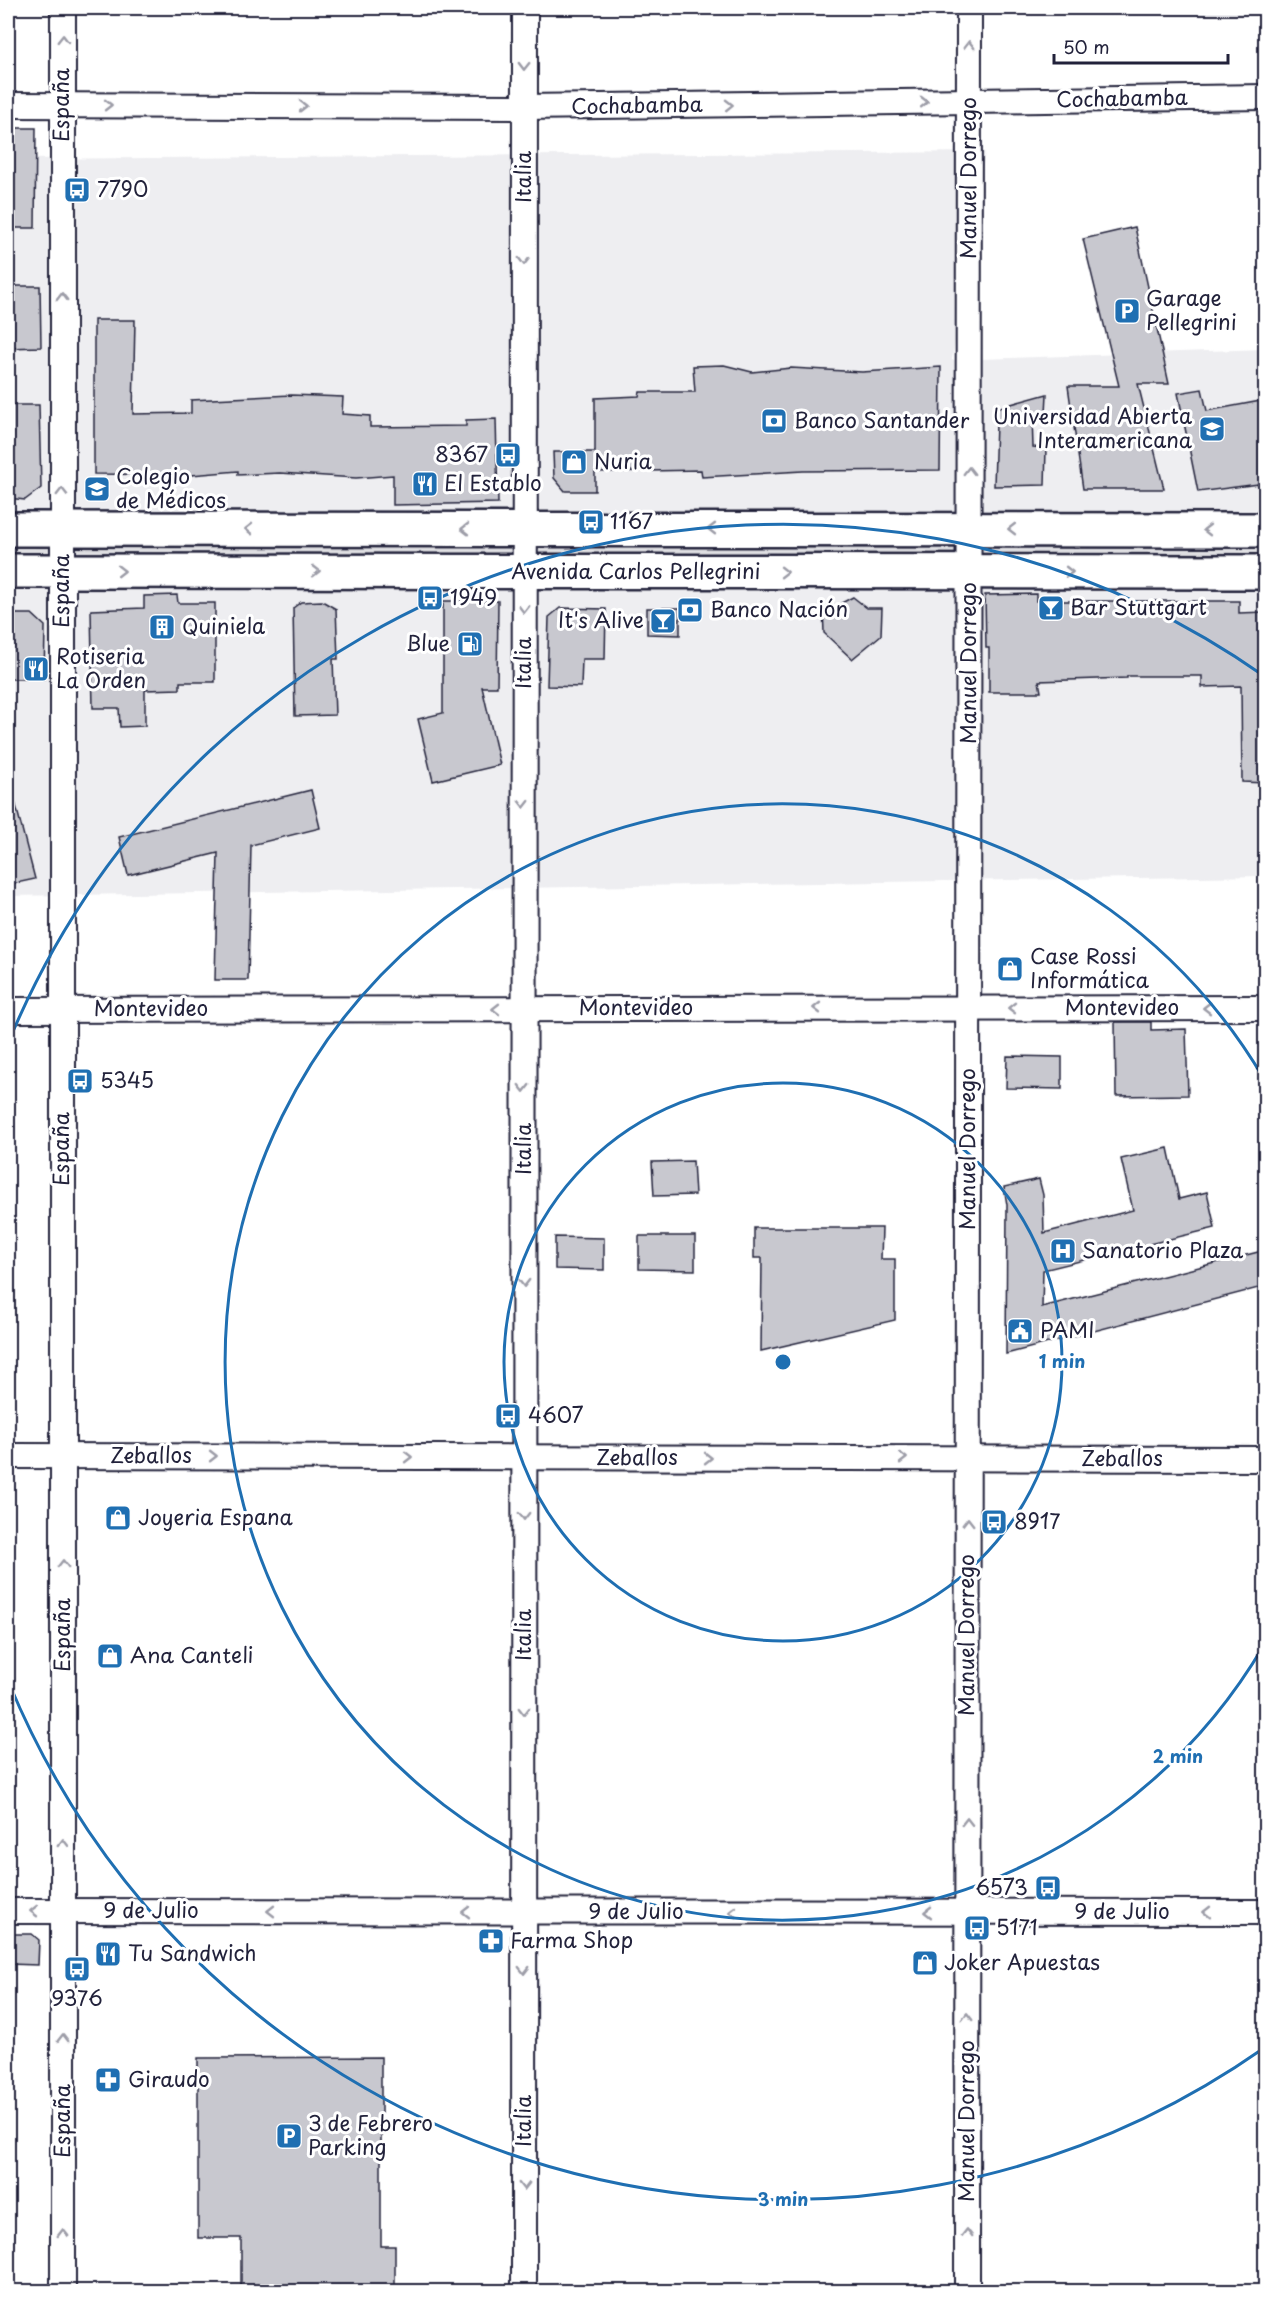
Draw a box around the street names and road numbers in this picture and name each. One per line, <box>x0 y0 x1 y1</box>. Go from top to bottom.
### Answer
street label: España <box>44 67 76 142</box>
street label: Cochabamba <box>1056 80 1188 114</box>
street label: Cochabamba <box>571 87 703 121</box>
street label: Manuel Dorrego <box>951 97 983 259</box>
street label: Italia <box>506 151 538 203</box>
street label: España <box>44 553 76 628</box>
street label: Avenida Carlos Pellegrini <box>511 554 761 586</box>
street label: Manuel Dorrego <box>951 582 983 744</box>
street label: Italia <box>506 637 538 689</box>
street label: Montevideo <box>579 990 693 1022</box>
street label: Montevideo <box>1065 990 1179 1022</box>
street label: Montevideo <box>94 991 208 1023</box>
street label: Manuel Dorrego <box>950 1068 982 1230</box>
street label: España <box>44 1111 76 1186</box>
street label: Italia <box>506 1123 538 1175</box>
street label: Zeballos <box>110 1438 192 1470</box>
street label: Zeballos <box>596 1440 678 1472</box>
street label: Zeballos <box>1081 1441 1163 1473</box>
street label: Manuel Dorrego <box>949 1554 981 1716</box>
street label: España <box>45 1597 77 1672</box>
street label: Italia <box>506 1609 538 1661</box>
street label: 9 de Julio <box>103 1893 199 1925</box>
street label: 9 de Julio <box>588 1894 684 1926</box>
street label: 9 de Julio <box>1074 1894 1170 1926</box>
street label: Manuel Dorrego <box>949 2040 981 2202</box>
street label: España <box>45 2083 77 2158</box>
street label: Italia <box>506 2095 538 2147</box>

